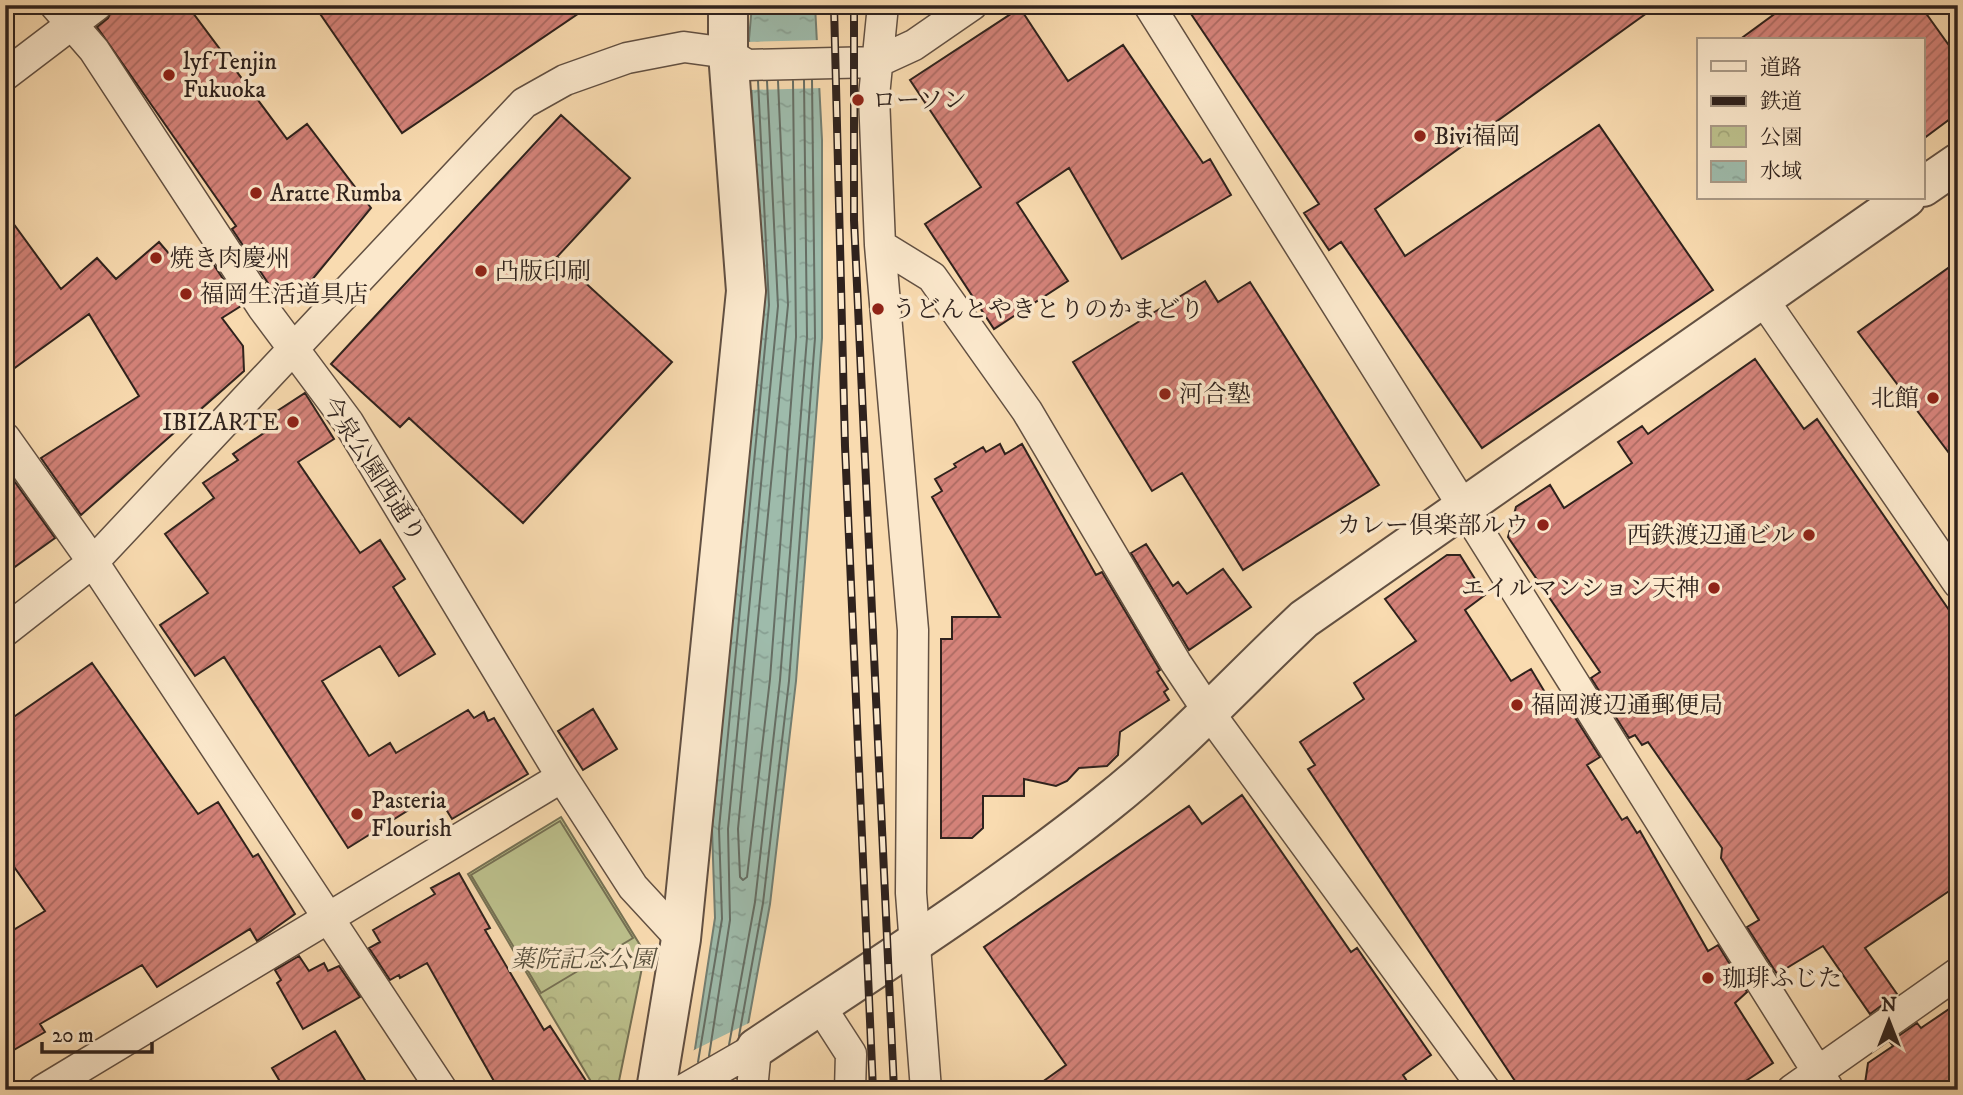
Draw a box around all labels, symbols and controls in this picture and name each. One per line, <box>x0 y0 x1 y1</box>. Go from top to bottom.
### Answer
legend <box>1697 38 1924 200</box>
place label: lyf Tenjin Fukuoka <box>183 47 277 105</box>
text: 道路 <box>1760 55 1802 81</box>
marker: lyf Tenjin Fukuoka <box>161 67 177 83</box>
place label: ローソン <box>872 86 967 116</box>
text: 鉄道 <box>1760 89 1802 115</box>
marker: ローソン <box>850 92 866 108</box>
place label: Bivi福岡 <box>1434 122 1520 152</box>
text: 公園 <box>1760 125 1802 151</box>
marker: Bivi福岡 <box>1412 128 1428 144</box>
text: 水域 <box>1760 159 1802 185</box>
place label: Aratte Rumba <box>270 179 403 209</box>
marker: Aratte Rumba <box>248 185 264 201</box>
place label: 焼き肉慶州 <box>170 244 290 274</box>
marker: 焼き肉慶州 <box>148 250 164 266</box>
place label: 凸版印刷 <box>495 257 591 287</box>
marker: 凸版印刷 <box>473 263 489 279</box>
place label: 福岡生活道具店 <box>200 280 368 310</box>
marker: 福岡生活道具店 <box>178 286 194 302</box>
place label: うどんとやきとりのかまどり <box>892 295 1204 325</box>
marker: うどんとやきとりのかまどり <box>870 301 886 317</box>
place label: 河合塾 <box>1179 380 1251 410</box>
place label: 北館 <box>1871 384 1919 414</box>
marker: 河合塾 <box>1157 386 1173 402</box>
marker: 北館 <box>1925 390 1941 406</box>
street label: 今泉公園西通り <box>315 391 431 548</box>
place label: IBIZARTE <box>162 408 279 438</box>
marker: IBIZARTE <box>285 414 301 430</box>
place label: カレー倶楽部ルウ <box>1337 511 1529 541</box>
marker: カレー倶楽部ルウ <box>1535 517 1551 533</box>
place label: 西鉄渡辺通ビル <box>1627 521 1795 551</box>
marker: 西鉄渡辺通ビル <box>1801 527 1817 543</box>
place label: エイルマンション天神 <box>1461 574 1700 604</box>
marker: エイルマンション天神 <box>1706 580 1722 596</box>
place label: 福岡渡辺通郵便局 <box>1531 691 1723 721</box>
marker: 福岡渡辺通郵便局 <box>1509 697 1525 713</box>
place label: Pasteria Flourish <box>371 786 452 844</box>
marker: Pasteria Flourish <box>349 806 365 822</box>
park label: 薬院記念公園 <box>511 945 659 975</box>
place label: 珈琲ふじた <box>1722 964 1842 994</box>
marker: 珈琲ふじた <box>1700 970 1716 986</box>
north arrow <box>1854 986 1924 1056</box>
text: N <box>1881 994 1897 1017</box>
scale bar <box>42 1011 152 1055</box>
text: 20 m <box>52 1023 94 1049</box>

